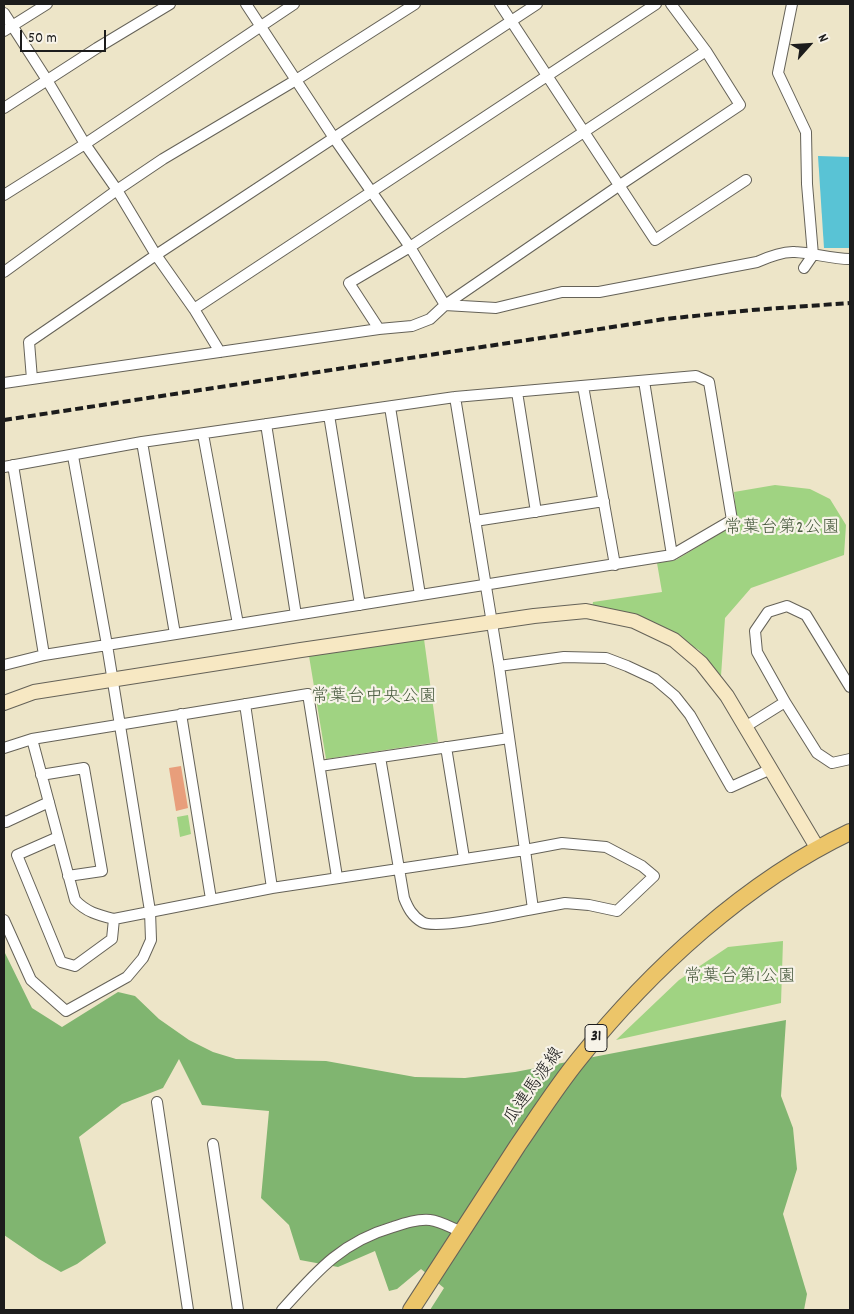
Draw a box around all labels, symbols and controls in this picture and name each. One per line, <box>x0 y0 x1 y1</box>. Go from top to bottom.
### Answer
scale bar <box>22 20 109 52</box>
north arrow <box>784 20 834 70</box>
text: 50 m <box>28 28 57 50</box>
text: N <box>812 31 833 46</box>
park label: 常葉台第2公園 <box>724 519 840 541</box>
park label: 常葉台中央公園 <box>311 688 437 710</box>
park label: 常葉台第1公園 <box>684 968 796 990</box>
road number: 31 <box>585 1024 607 1052</box>
street label: 瓜連馬渡線 <box>500 1044 570 1130</box>

